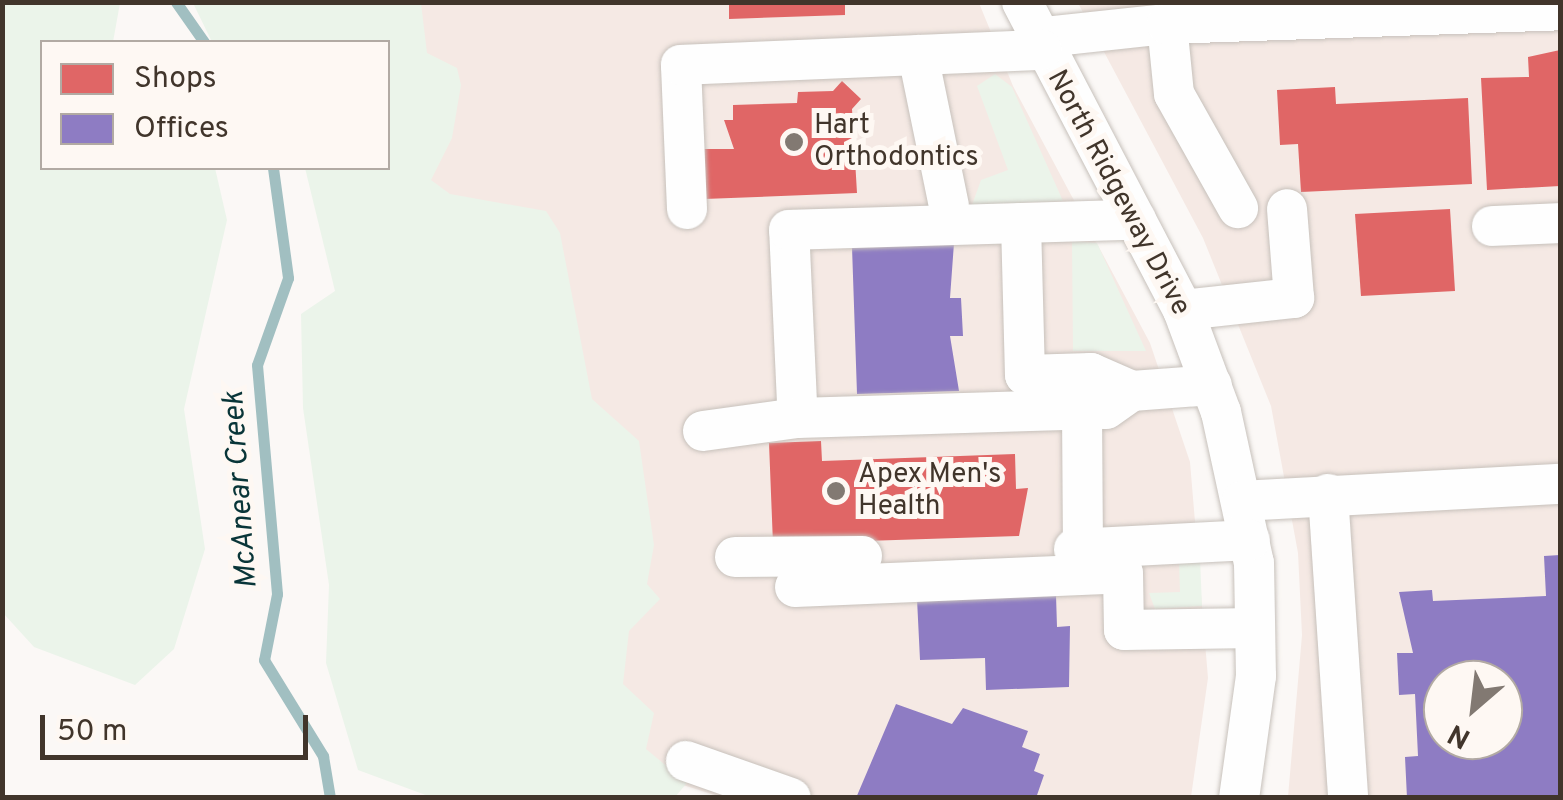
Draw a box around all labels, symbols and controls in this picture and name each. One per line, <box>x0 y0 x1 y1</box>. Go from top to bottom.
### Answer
legend <box>40 40 390 170</box>
text: Shops <box>134 61 217 98</box>
street label: North Ridgeway Drive <box>1039 65 1197 321</box>
place label: Hart Orthodontics <box>814 109 979 175</box>
text: Offices <box>134 111 229 148</box>
marker: Hart Orthodontics <box>783 131 805 153</box>
water label: McAnear Creek <box>217 390 267 590</box>
place label: Apex Men's Health <box>858 458 1001 524</box>
marker: Apex Men's Health <box>823 478 849 504</box>
north arrow <box>1423 660 1523 760</box>
scale bar <box>45 695 312 757</box>
text: 50 m <box>57 714 127 751</box>
text: N <box>1443 714 1477 755</box>

